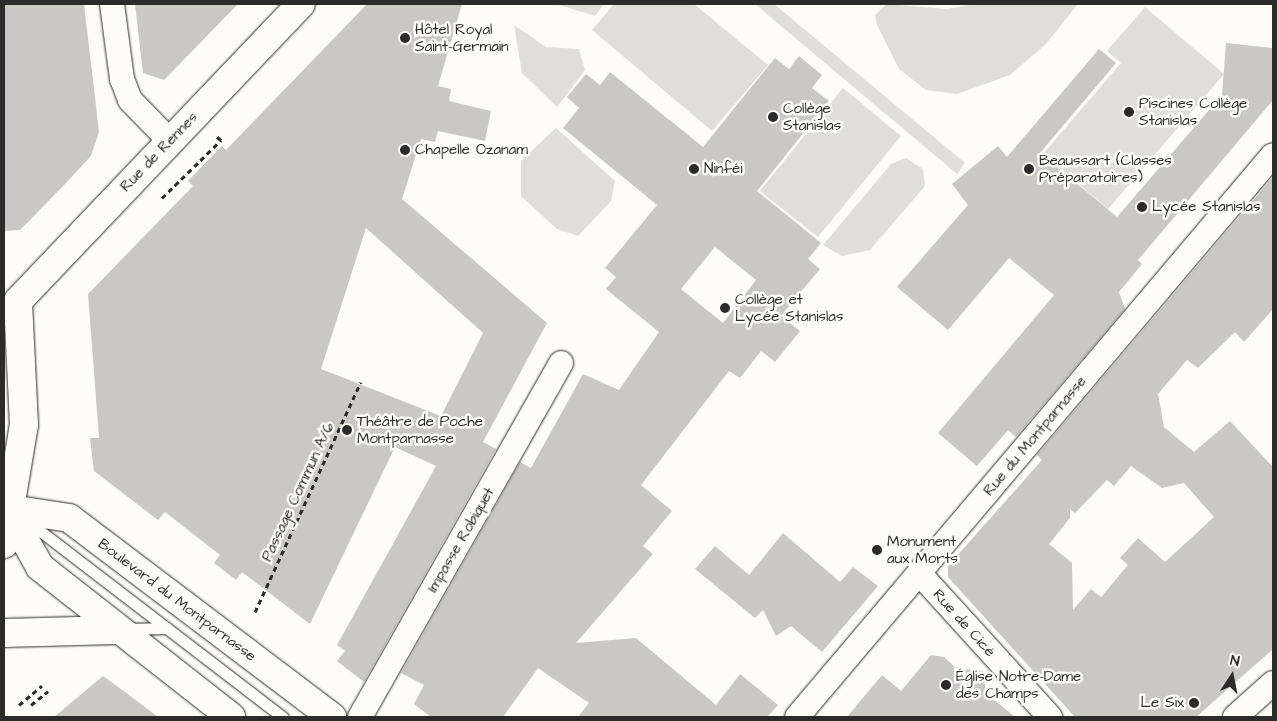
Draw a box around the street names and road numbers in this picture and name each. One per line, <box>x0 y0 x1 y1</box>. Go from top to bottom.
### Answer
street label: Rue de Rennes <box>117 108 201 196</box>
street label: Rue du Montparnasse <box>980 372 1090 500</box>
street label: Passage Commun A/6 <box>258 420 338 564</box>
street label: Impasse Robiquet <box>424 484 498 596</box>
street label: Boulevard du Montparnasse <box>95 535 259 665</box>
street label: Rue de Cicé <box>929 585 999 661</box>

